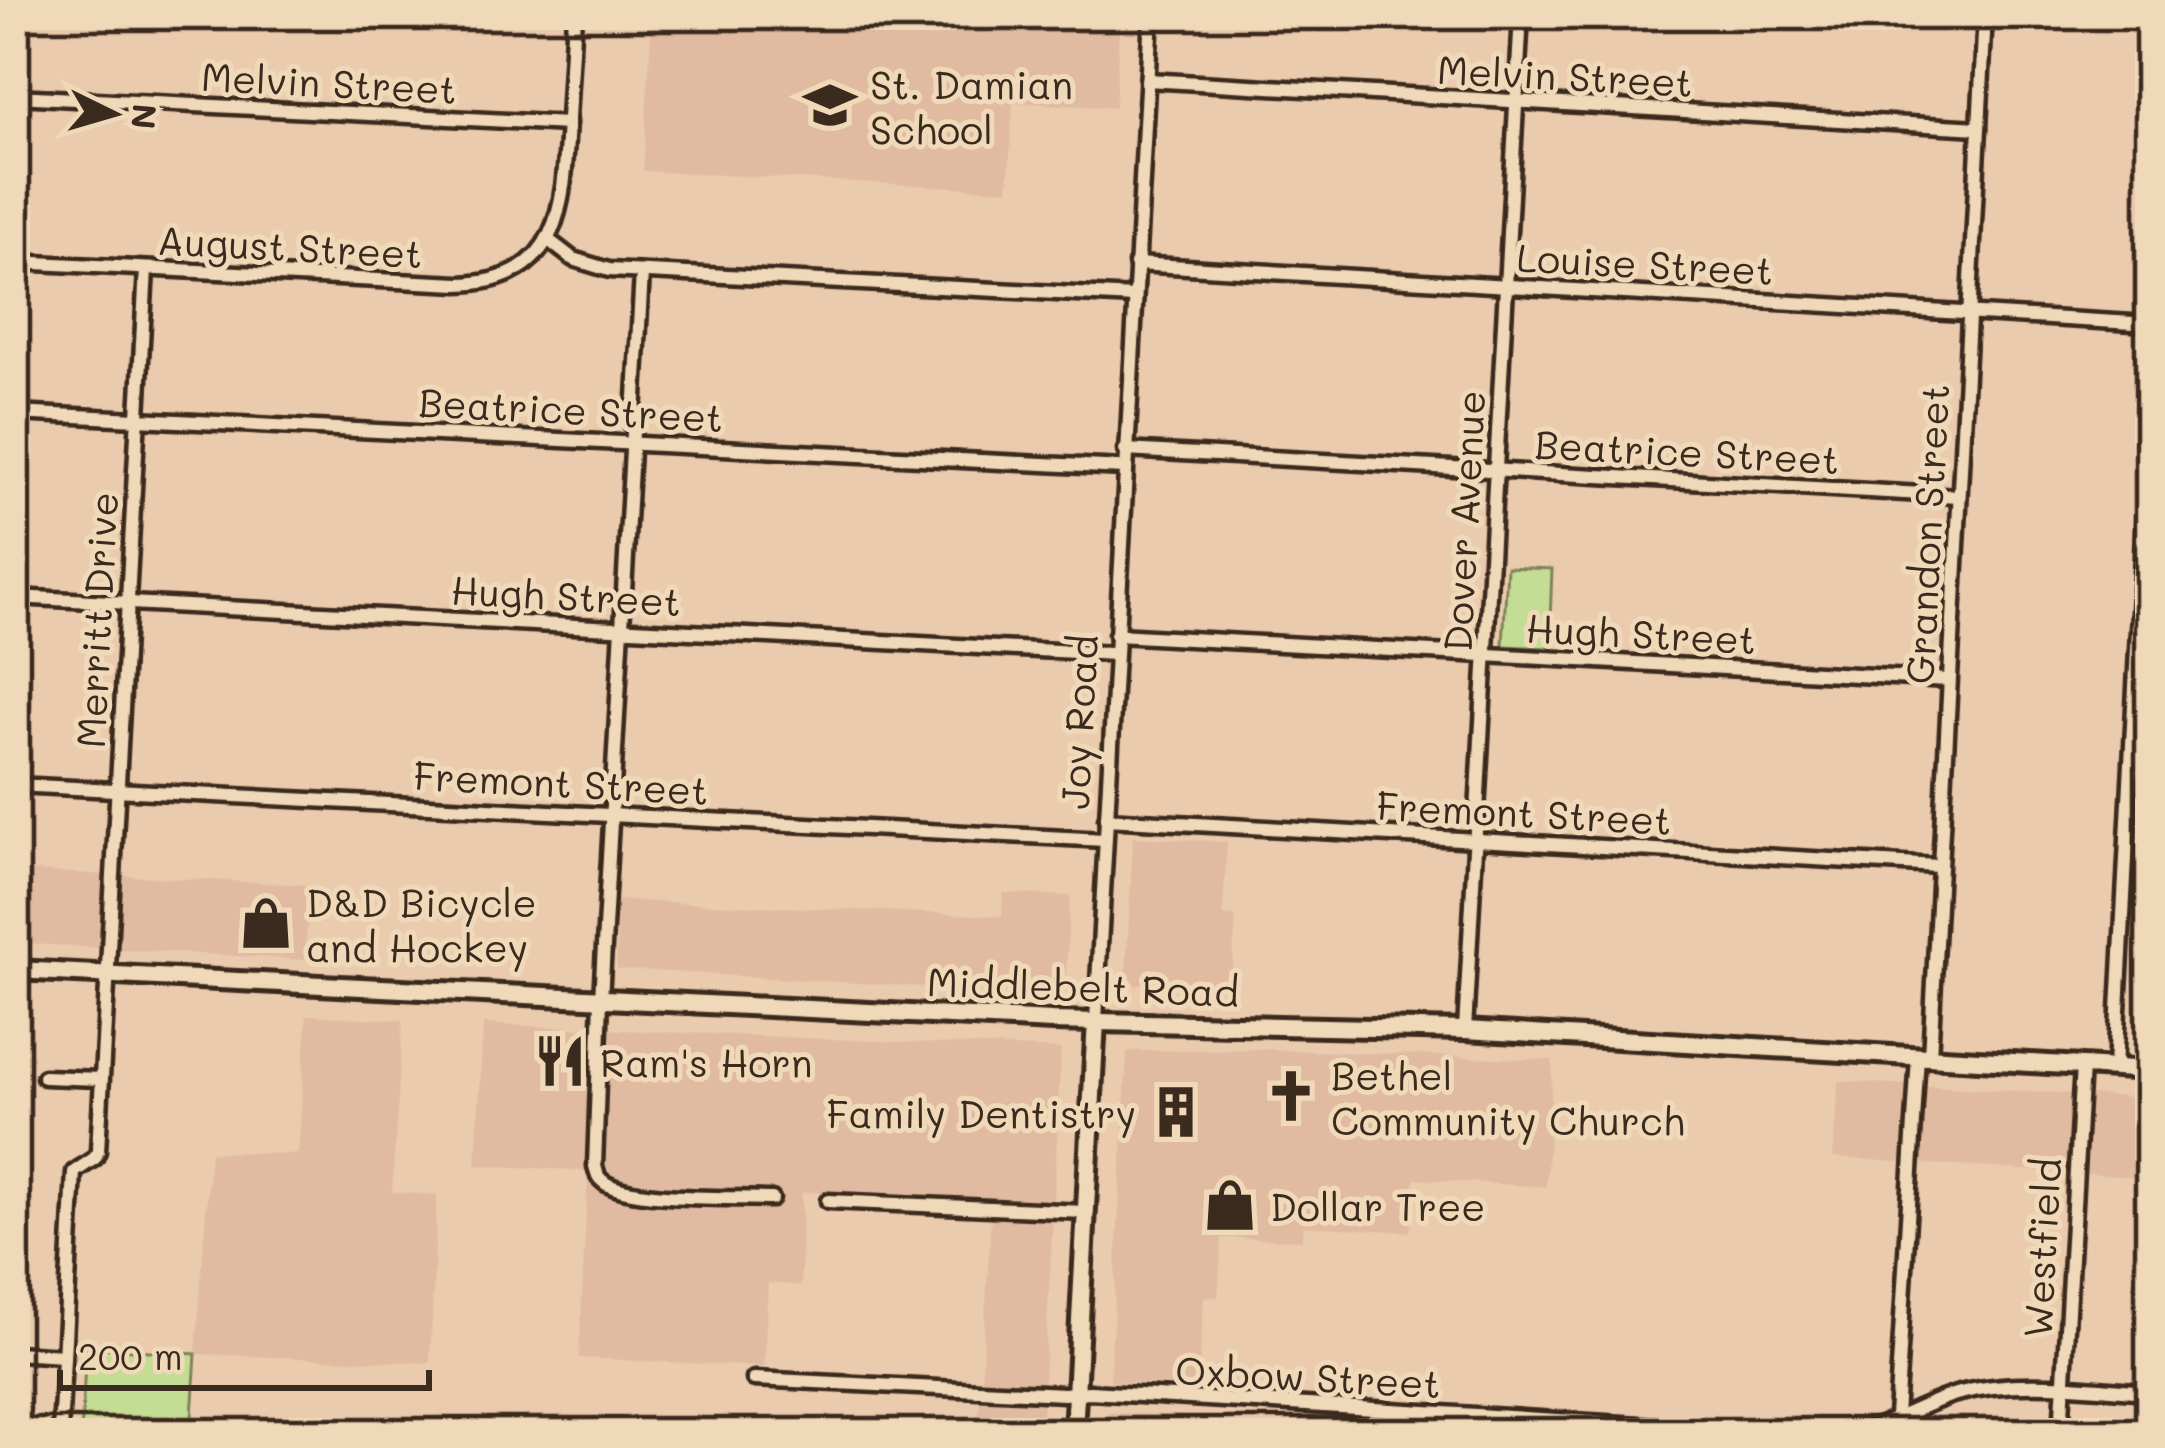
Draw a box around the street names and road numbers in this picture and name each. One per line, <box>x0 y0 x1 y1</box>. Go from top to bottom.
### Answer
street label: Melvin Street <box>1436 43 1694 107</box>
street label: Melvin Street <box>200 50 458 114</box>
street label: August Street <box>156 214 424 279</box>
street label: Louise Street <box>1516 231 1774 295</box>
street label: Beatrice Street <box>417 376 725 442</box>
street label: Grandon Street <box>1893 383 1959 685</box>
street label: Dover Avenue <box>1431 389 1495 653</box>
street label: Beatrice Street <box>1533 418 1841 484</box>
street label: Merritt Drive <box>64 491 128 749</box>
street label: Hugh Street <box>450 564 682 627</box>
street label: Hugh Street <box>1525 602 1757 665</box>
street label: Joy Road <box>1048 634 1108 810</box>
street label: Fremont Street <box>412 749 710 815</box>
street label: Fremont Street <box>1375 779 1673 845</box>
street label: Middlebelt Road <box>926 955 1240 1017</box>
street label: Westfield <box>2011 1157 2071 1339</box>
street label: Oxbow Street <box>1174 1344 1442 1408</box>

